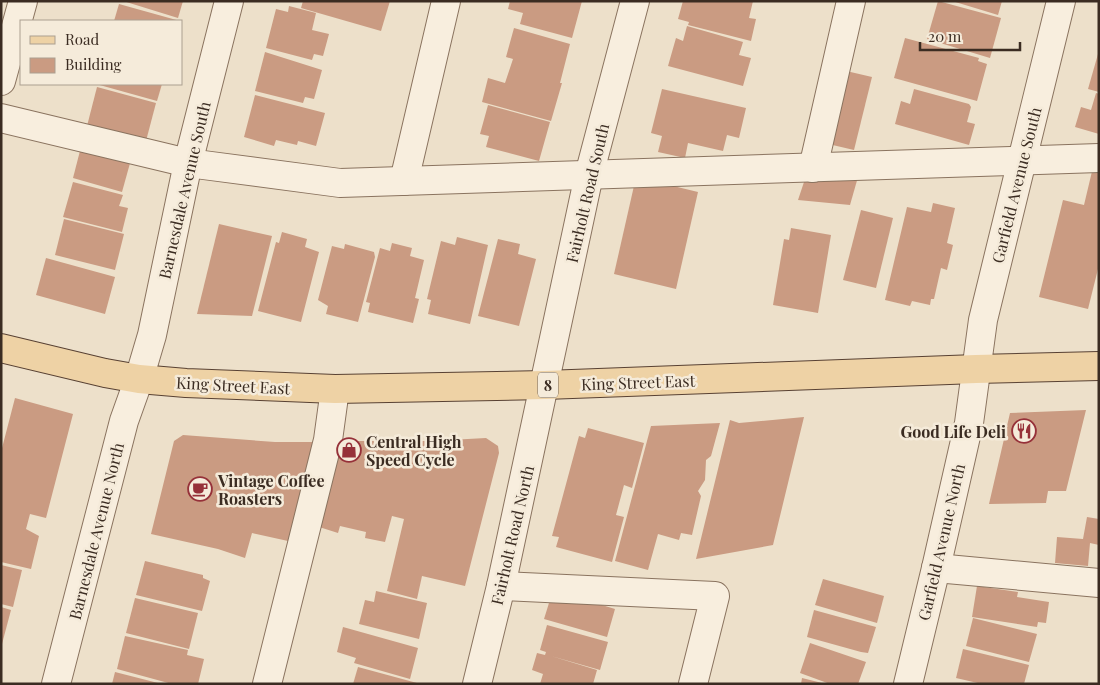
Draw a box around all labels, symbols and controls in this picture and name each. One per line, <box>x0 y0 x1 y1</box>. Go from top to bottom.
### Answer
legend <box>20 20 182 85</box>
scale bar <box>920 20 1020 52</box>
text: 20 m <box>928 26 962 46</box>
text: Road <box>65 29 99 49</box>
text: Building <box>65 54 122 74</box>
street label: Barnesdale Avenue South <box>153 99 215 281</box>
street label: Garfield Avenue South <box>986 104 1046 265</box>
street label: Fairholt Road South <box>561 121 613 265</box>
street label: King Street East <box>581 370 696 394</box>
street label: King Street East <box>175 372 291 398</box>
road number: 8 <box>538 372 558 398</box>
restaurant icon: Good Life Deli <box>1011 418 1037 444</box>
place label: Good Life Deli <box>900 421 1006 442</box>
place label: Central High Speed Cycle <box>366 431 462 470</box>
shop icon: Central High Speed Cycle <box>336 437 362 463</box>
street label: Barnesdale Avenue North <box>64 440 128 622</box>
street label: Garfield Avenue North <box>913 461 969 622</box>
street label: Fairholt Road North <box>486 463 538 607</box>
place label: Vintage Coffee Roasters <box>217 470 324 509</box>
cafe icon: Vintage Coffee Roasters <box>187 476 213 502</box>

